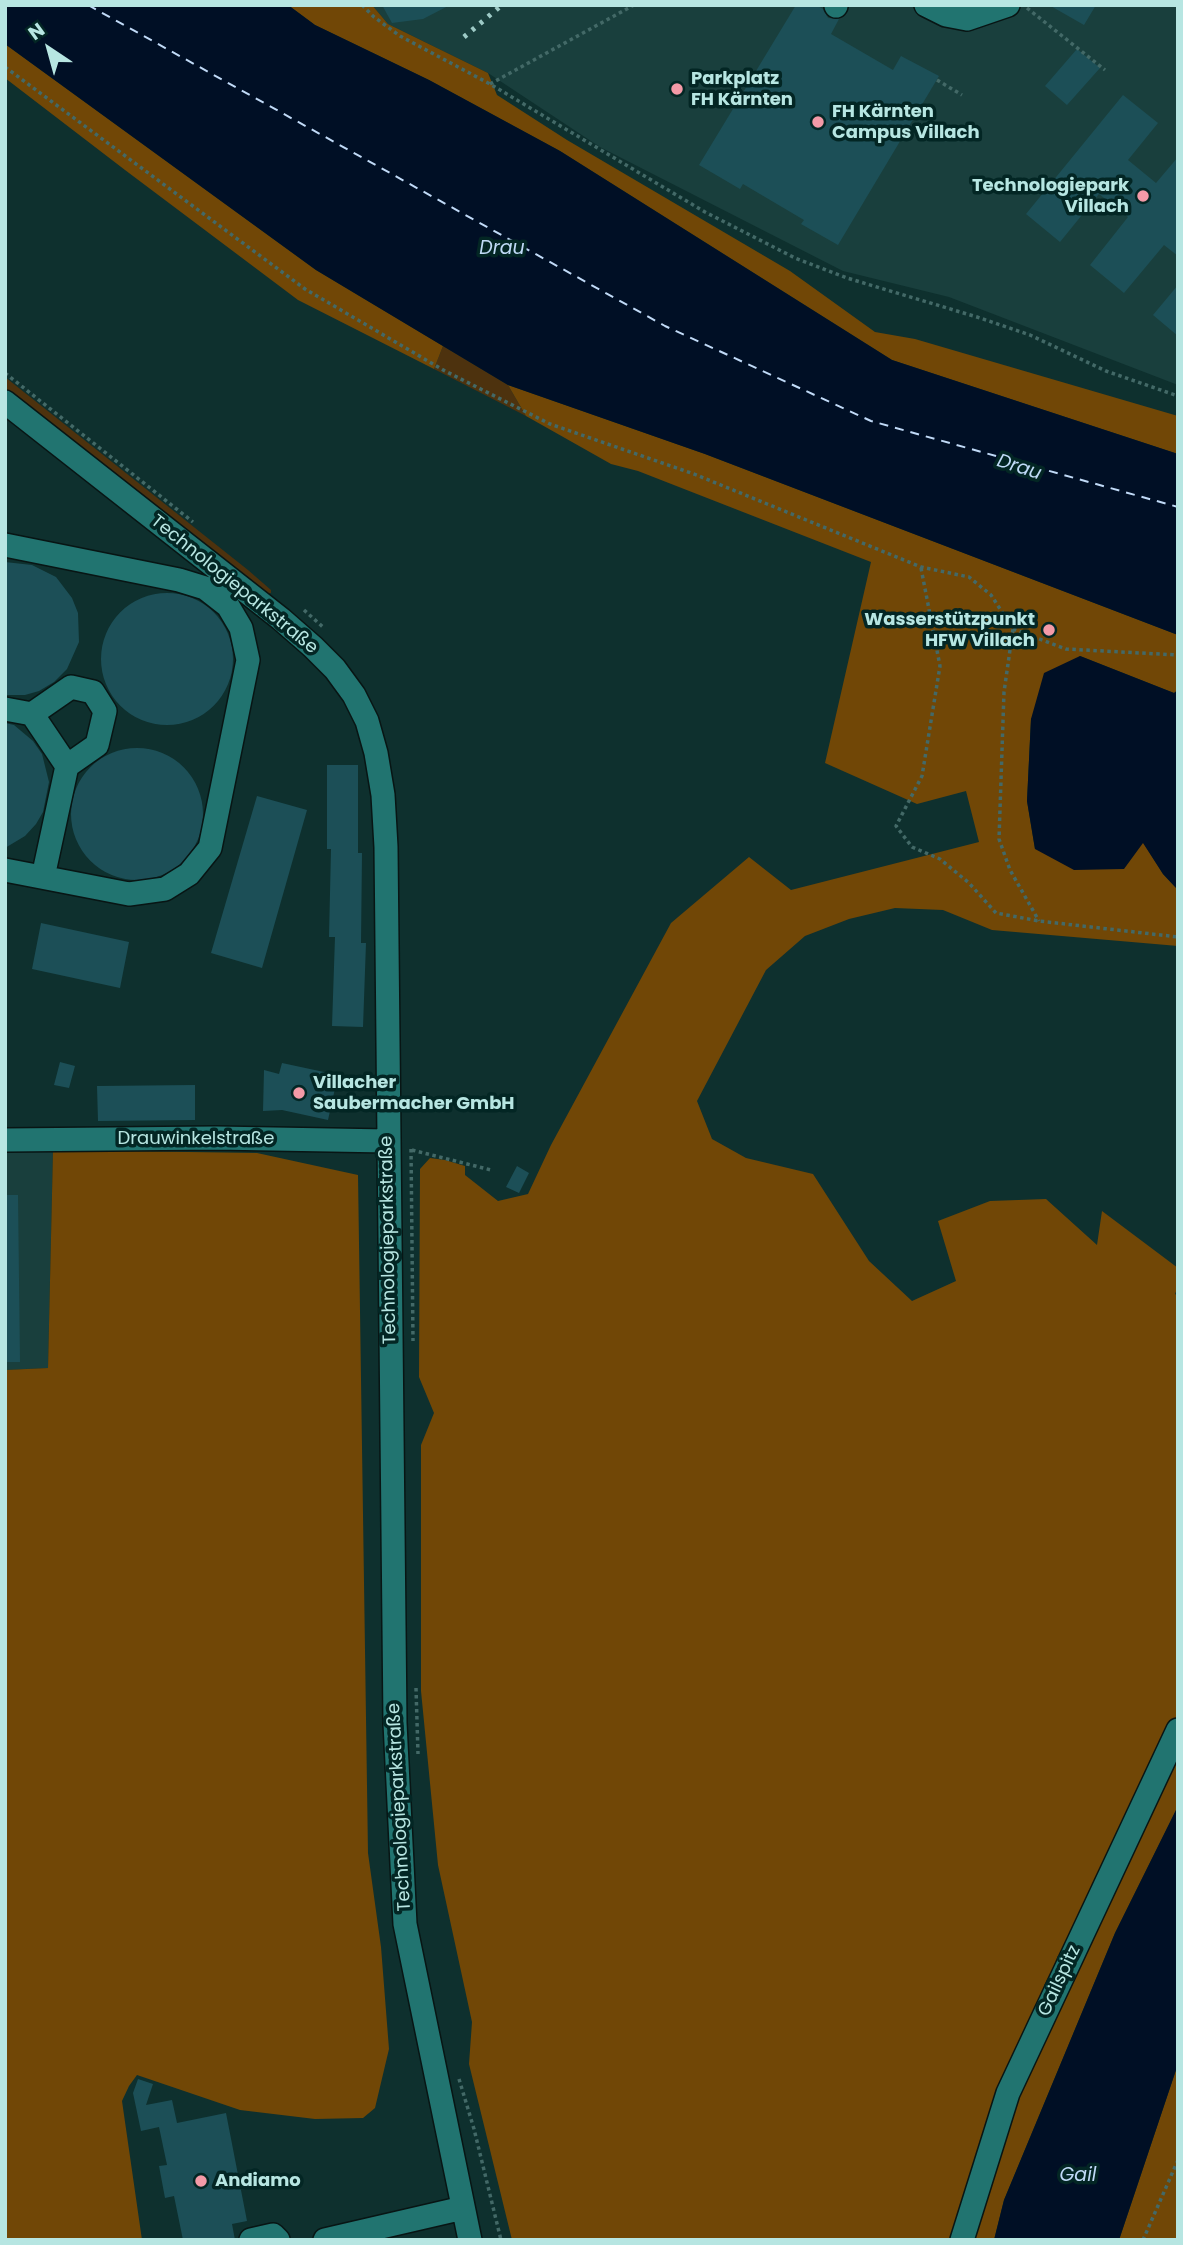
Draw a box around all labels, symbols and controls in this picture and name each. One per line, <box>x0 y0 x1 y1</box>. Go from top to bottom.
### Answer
north arrow <box>14 14 84 84</box>
text: N <box>23 16 50 47</box>
place label: Parkplatz FH Kärnten <box>691 68 793 110</box>
marker: Parkplatz FH Kärnten <box>669 81 685 97</box>
place label: FH Kärnten Campus Villach <box>832 101 980 144</box>
marker: FH Kärnten Campus Villach <box>810 114 826 130</box>
place label: Technologiepark Villach <box>972 175 1129 218</box>
marker: Technologiepark Villach <box>1135 188 1151 204</box>
water label: Drau <box>479 238 525 260</box>
water label: Drau <box>994 450 1044 486</box>
street label: Technologieparkstraße <box>146 511 322 659</box>
place label: Wasserstützpunkt HFW Villach <box>864 609 1035 652</box>
marker: Wasserstützpunkt HFW Villach <box>1041 622 1057 638</box>
place label: Villacher Saubermacher GmbH <box>313 1072 515 1114</box>
marker: Villacher Saubermacher GmbH <box>291 1085 307 1101</box>
street label: Drauwinkelstraße <box>118 1128 274 1150</box>
street label: Technologieparkstraße <box>376 1135 402 1345</box>
street label: Technologieparkstraße <box>384 1702 416 1912</box>
street label: Gailspitz <box>1034 1942 1086 2020</box>
water label: Gail <box>1060 2165 1096 2187</box>
place label: Andiamo <box>215 2170 301 2192</box>
marker: Andiamo <box>193 2173 209 2189</box>

